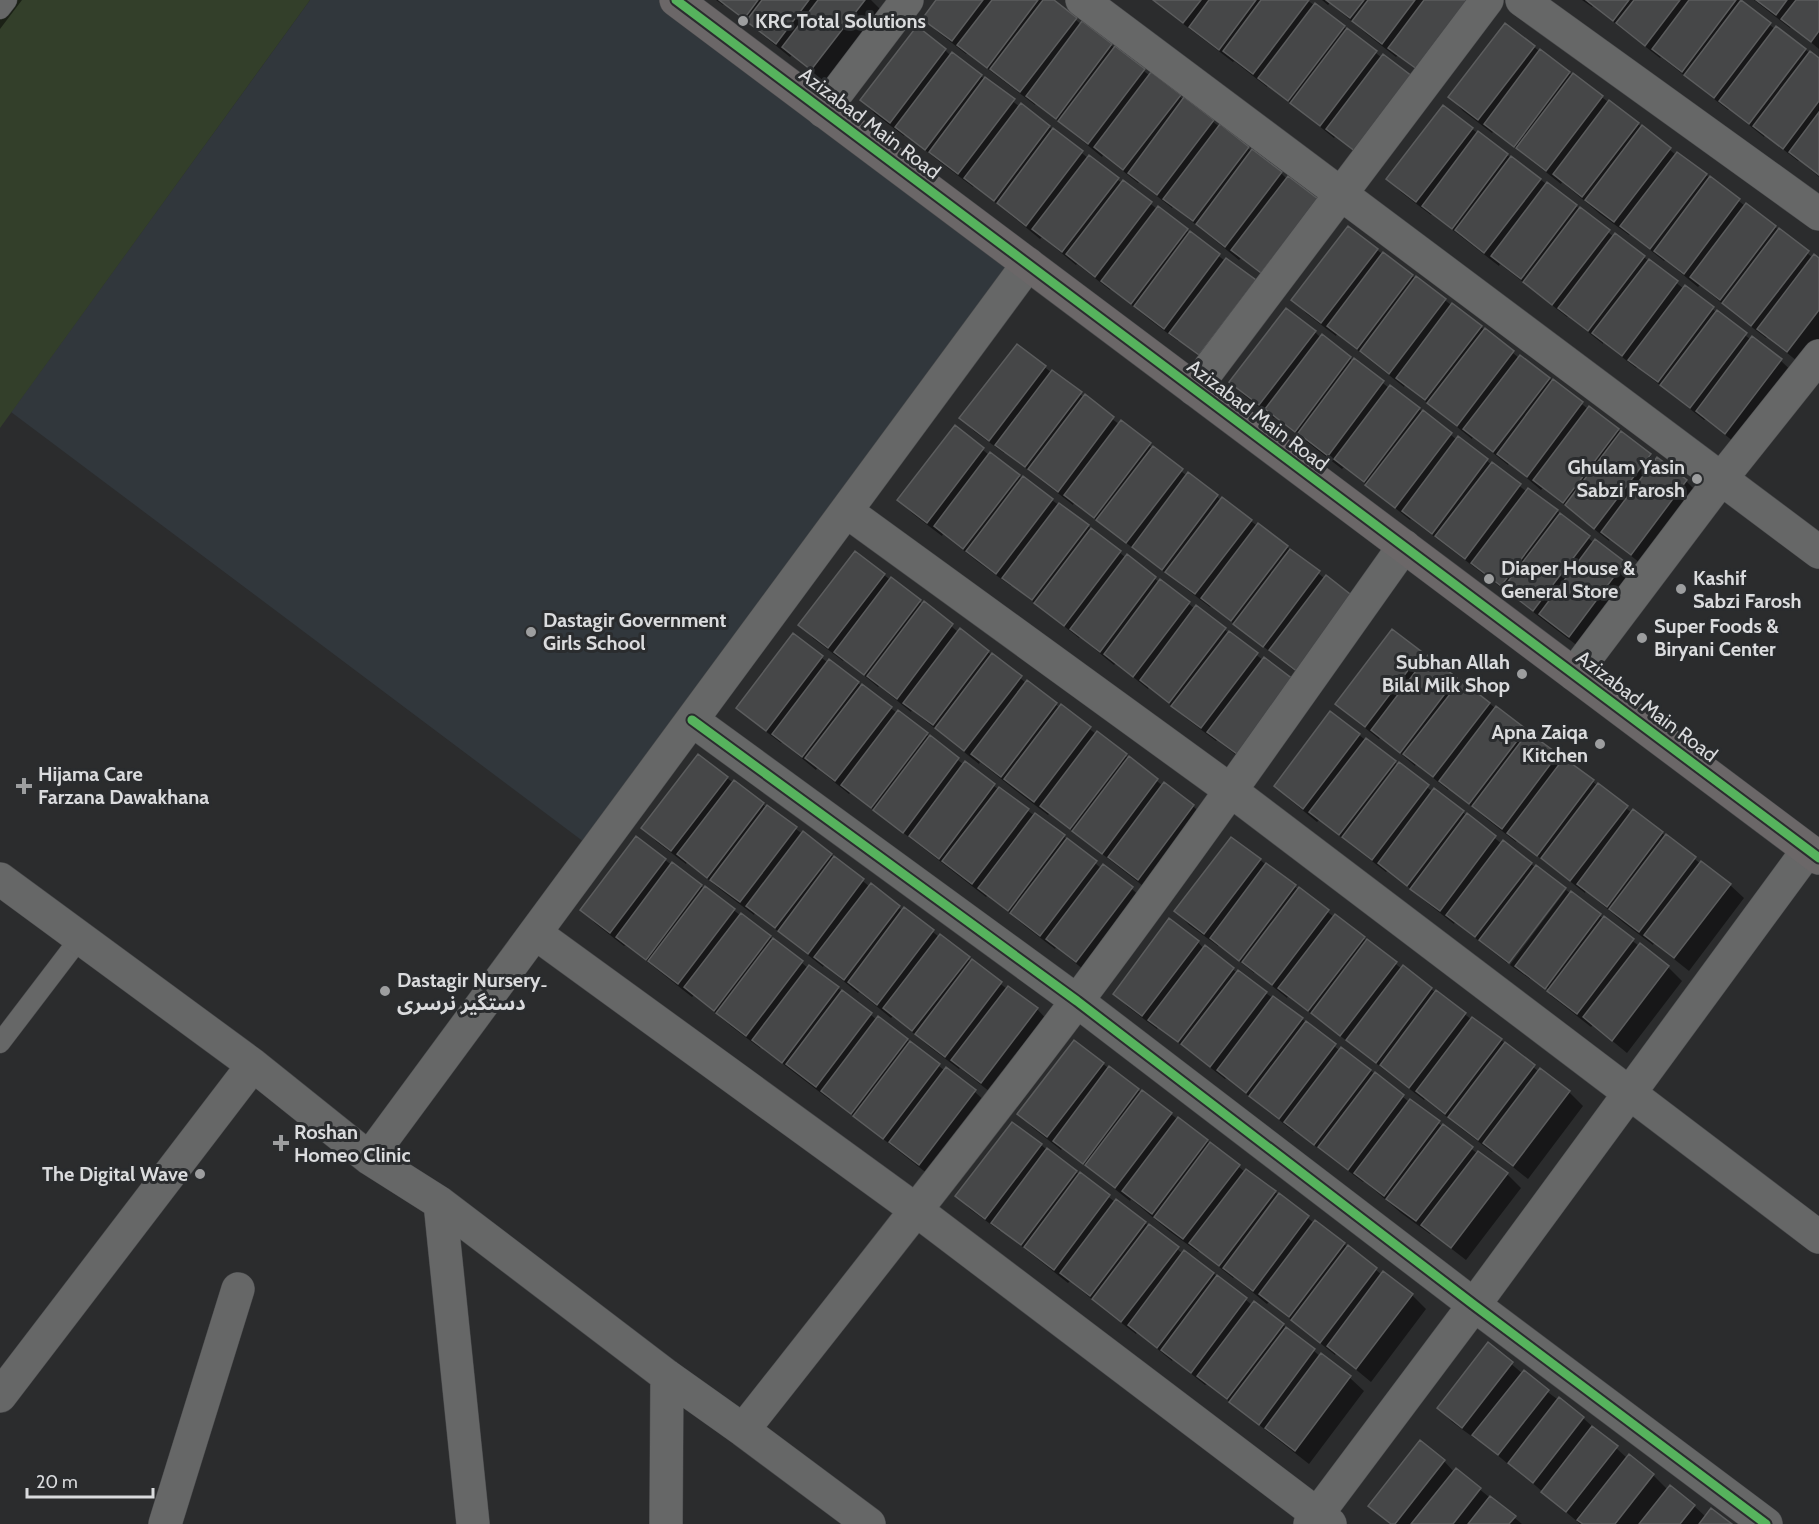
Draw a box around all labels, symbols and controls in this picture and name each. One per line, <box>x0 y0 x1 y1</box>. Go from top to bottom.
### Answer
place label: KRC Total Solutions <box>755 9 926 33</box>
marker: KRC Total Solutions <box>736 14 750 28</box>
street label: Azizabad Main Road <box>795 62 945 184</box>
street label: Azizabad Main Road <box>1183 354 1333 476</box>
place label: Ghulam Yasin Sabzi Farosh <box>1568 455 1685 502</box>
marker: Ghulam Yasin Sabzi Farosh <box>1690 472 1704 486</box>
place label: Diaper House & General Store <box>1501 556 1636 603</box>
place label: Kashif Sabzi Farosh <box>1693 566 1802 613</box>
marker: Diaper House & General Store <box>1482 572 1496 586</box>
marker: Kashif Sabzi Farosh <box>1674 582 1688 596</box>
place label: Dastagir Government Girls School <box>543 608 727 655</box>
place label: Super Foods & Biryani Center <box>1654 614 1779 661</box>
marker: Dastagir Government Girls School <box>524 625 538 639</box>
marker: Super Foods & Biryani Center <box>1635 631 1649 645</box>
street label: Azizabad Main Road <box>1572 645 1722 767</box>
place label: Subhan Allah Bilal Milk Shop <box>1382 650 1510 697</box>
marker: Subhan Allah Bilal Milk Shop <box>1515 667 1529 681</box>
place label: Apna Zaiqa Kitchen <box>1492 720 1588 767</box>
marker: Apna Zaiqa Kitchen <box>1593 737 1607 751</box>
place label: Hijama Care Farzana Dawakhana <box>38 762 209 809</box>
marker: Hijama Care Farzana Dawakhana <box>15 777 33 795</box>
place label: Dastagir Nursery۔ دستگیر نرسری <box>397 968 548 1015</box>
marker: Dastagir Nursery۔ دستگیر نرسری <box>378 984 392 998</box>
place label: Roshan Homeo Clinic <box>294 1120 410 1167</box>
marker: Roshan Homeo Clinic <box>272 1134 290 1152</box>
place label: The Digital Wave <box>42 1162 188 1186</box>
marker: The Digital Wave <box>193 1167 207 1181</box>
scale bar <box>27 1461 153 1499</box>
text: 20 m <box>36 1471 78 1493</box>

